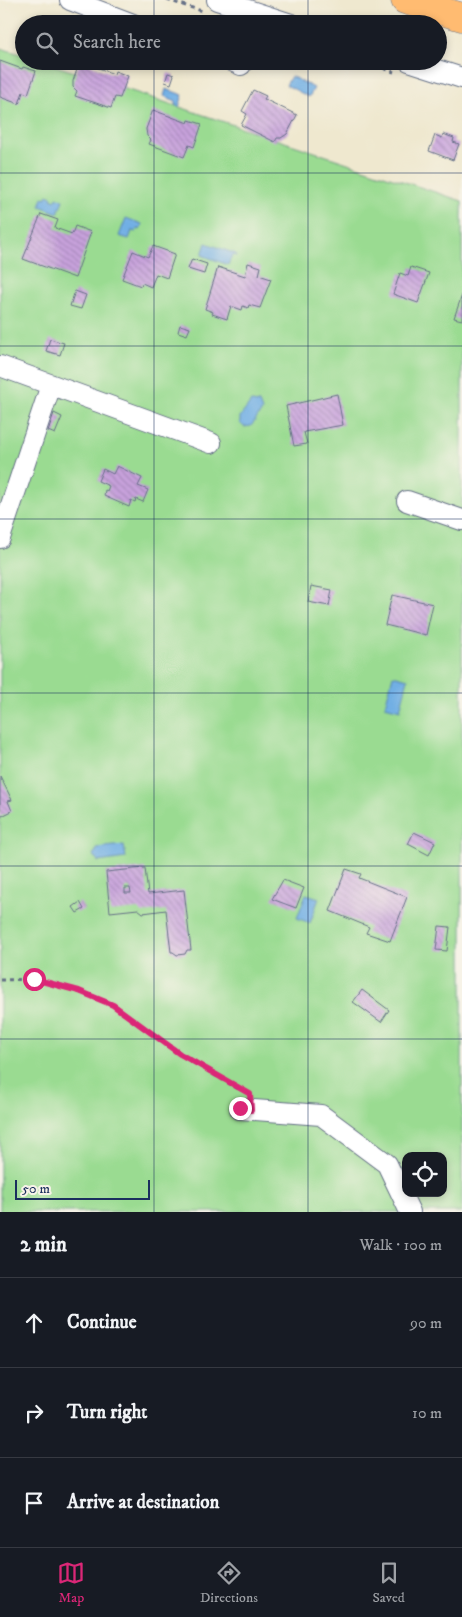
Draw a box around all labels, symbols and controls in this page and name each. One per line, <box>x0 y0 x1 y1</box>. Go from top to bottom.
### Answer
search box <box>15 15 447 70</box>
icon: search <box>33 29 61 57</box>
text: Search here <box>73 31 161 54</box>
route start <box>23 968 46 991</box>
route end <box>229 1097 252 1120</box>
map controls <box>402 1152 447 1197</box>
button: locate <box>402 1152 447 1197</box>
scale bar <box>15 1177 150 1200</box>
text: 50 m <box>22 1180 50 1198</box>
text: 2 min <box>20 1232 67 1258</box>
text: Walk · 100 m <box>360 1235 442 1255</box>
icon: ahead <box>20 1309 48 1337</box>
text: Continue <box>67 1311 137 1334</box>
text: 90 m <box>410 1313 442 1333</box>
icon: right <box>20 1399 48 1427</box>
text: Turn right <box>67 1401 147 1424</box>
text: 10 m <box>412 1403 442 1423</box>
icon: arrive <box>20 1489 48 1517</box>
text: Arrive at destination <box>67 1491 219 1514</box>
tab: Map <box>57 1559 85 1607</box>
tab: Directions <box>200 1559 258 1607</box>
tab: Saved <box>373 1559 405 1607</box>

